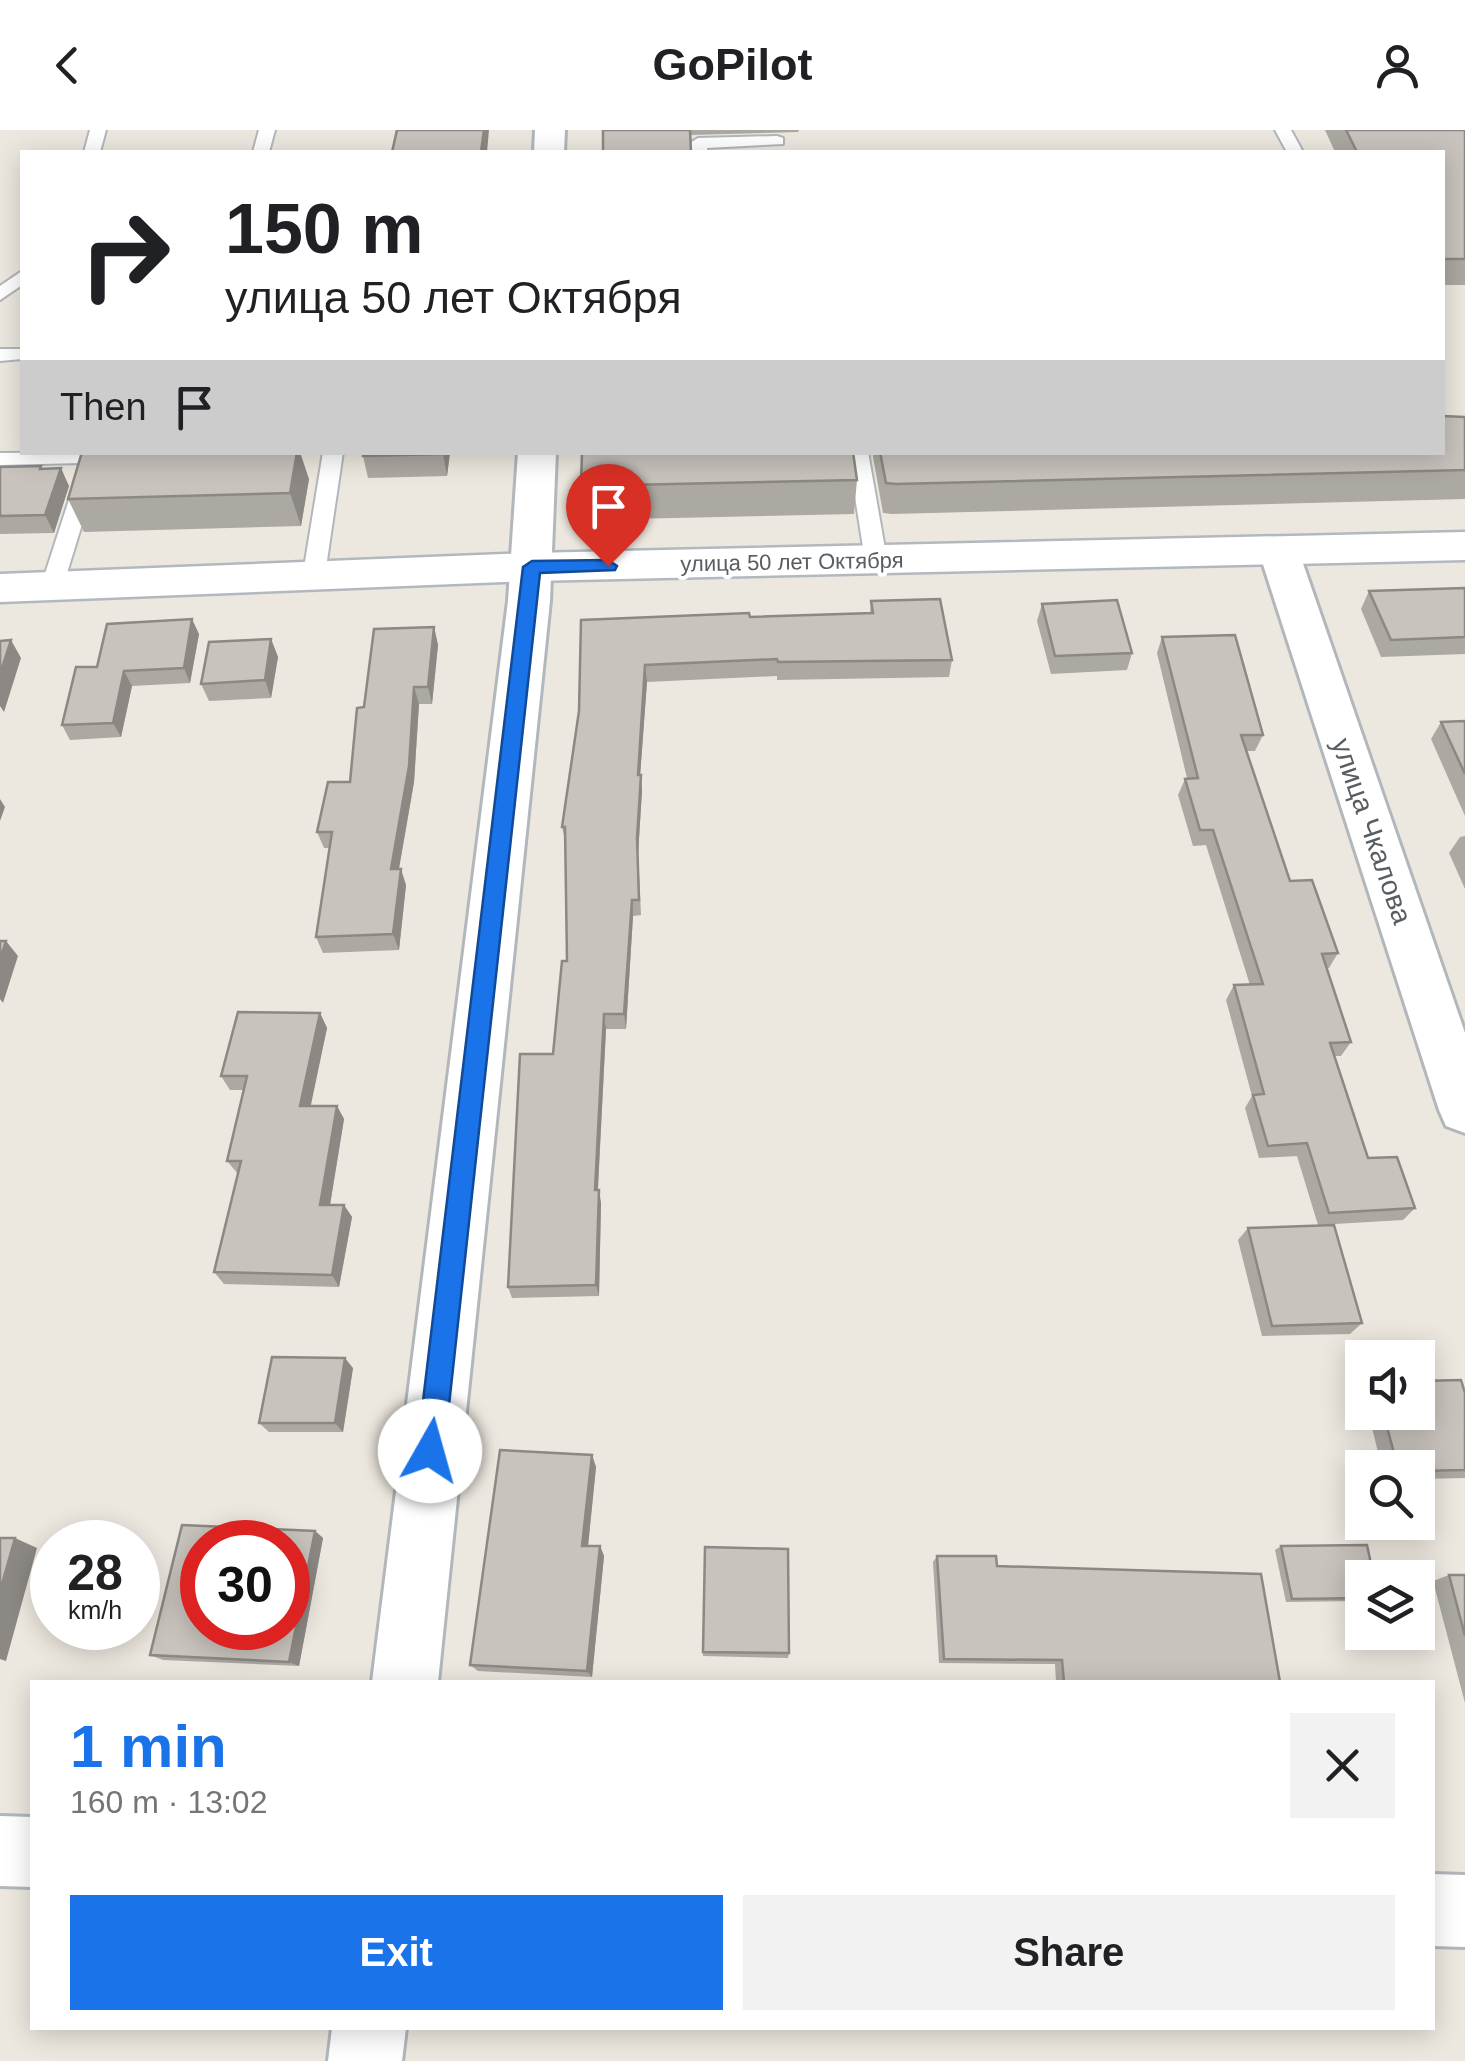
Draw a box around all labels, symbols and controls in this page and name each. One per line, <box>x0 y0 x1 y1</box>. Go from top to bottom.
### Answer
icon: back <box>40 38 95 93</box>
icon: person <box>1370 38 1425 93</box>
text: GoPilot <box>653 39 812 90</box>
icon: right <box>60 190 190 320</box>
text: 150 m <box>225 190 423 268</box>
text: улица 50 лет Октября <box>225 272 682 323</box>
icon: arrive <box>167 380 222 435</box>
text: Then <box>60 386 147 428</box>
pin <box>566 464 651 567</box>
icon: arrive <box>581 479 636 534</box>
street label: улица 50 лет Октября <box>680 548 904 576</box>
street label: улица Чкалова <box>1326 734 1418 928</box>
map controls <box>1345 1340 1435 1650</box>
button: sound <box>1345 1340 1435 1430</box>
position arrow <box>378 1399 482 1503</box>
button: search <box>1345 1450 1435 1540</box>
speed limit sign: 30 <box>180 1520 310 1650</box>
text: 28 <box>67 1545 123 1601</box>
button: layers <box>1345 1560 1435 1650</box>
text: km/h <box>68 1596 122 1624</box>
text: 1 min <box>70 1713 227 1780</box>
button: close <box>1290 1713 1395 1818</box>
text: 160 m · 13:02 <box>70 1784 267 1820</box>
button: Exit <box>70 1895 723 2010</box>
button: Share <box>743 1895 1395 2010</box>

